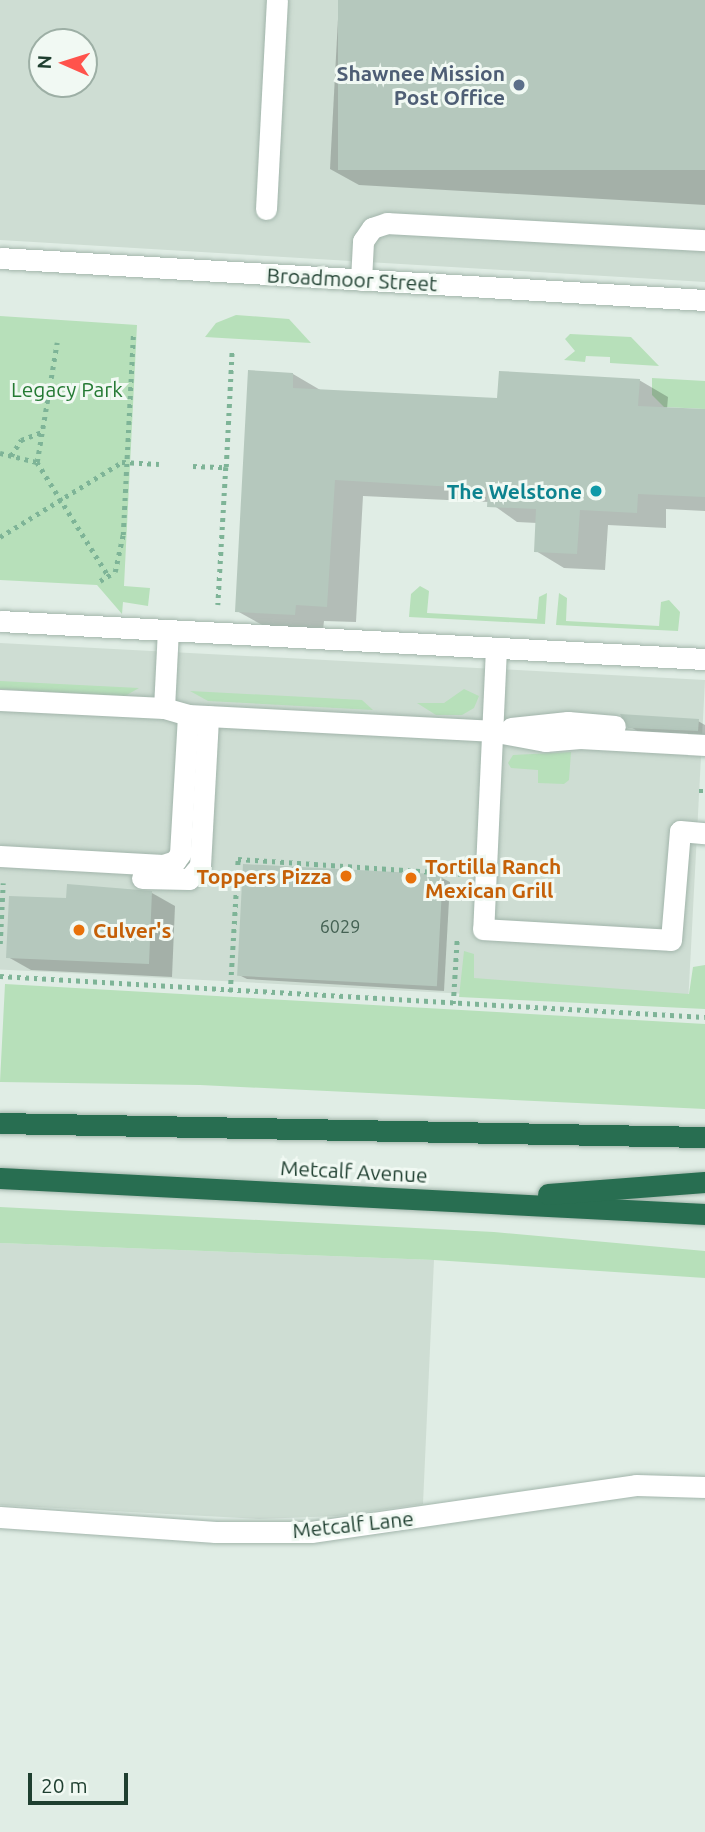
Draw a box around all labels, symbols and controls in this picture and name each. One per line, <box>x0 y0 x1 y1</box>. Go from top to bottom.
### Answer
north arrow <box>28 28 98 98</box>
text: N <box>33 54 55 70</box>
place label: Shawnee Mission Post Office <box>337 60 505 110</box>
marker: Shawnee Mission Post Office <box>511 77 527 93</box>
street label: Broadmoor Street <box>266 262 438 296</box>
park label: Legacy Park <box>11 376 123 402</box>
place label: The Welstone <box>447 478 582 504</box>
marker: The Welstone <box>588 483 604 499</box>
place label: Tortilla Ranch Mexican Grill <box>425 853 561 903</box>
place label: Toppers Pizza <box>197 863 332 889</box>
marker: Toppers Pizza <box>338 868 354 884</box>
marker: Tortilla Ranch Mexican Grill <box>403 870 419 886</box>
house number: 6029 <box>320 915 360 937</box>
place label: Culver's <box>93 917 171 943</box>
marker: Culver's <box>71 922 87 938</box>
street label: Metcalf Avenue <box>280 1155 428 1187</box>
street label: Metcalf Lane <box>291 1505 415 1543</box>
scale bar <box>32 1758 131 1802</box>
text: 20 m <box>41 1773 88 1797</box>

